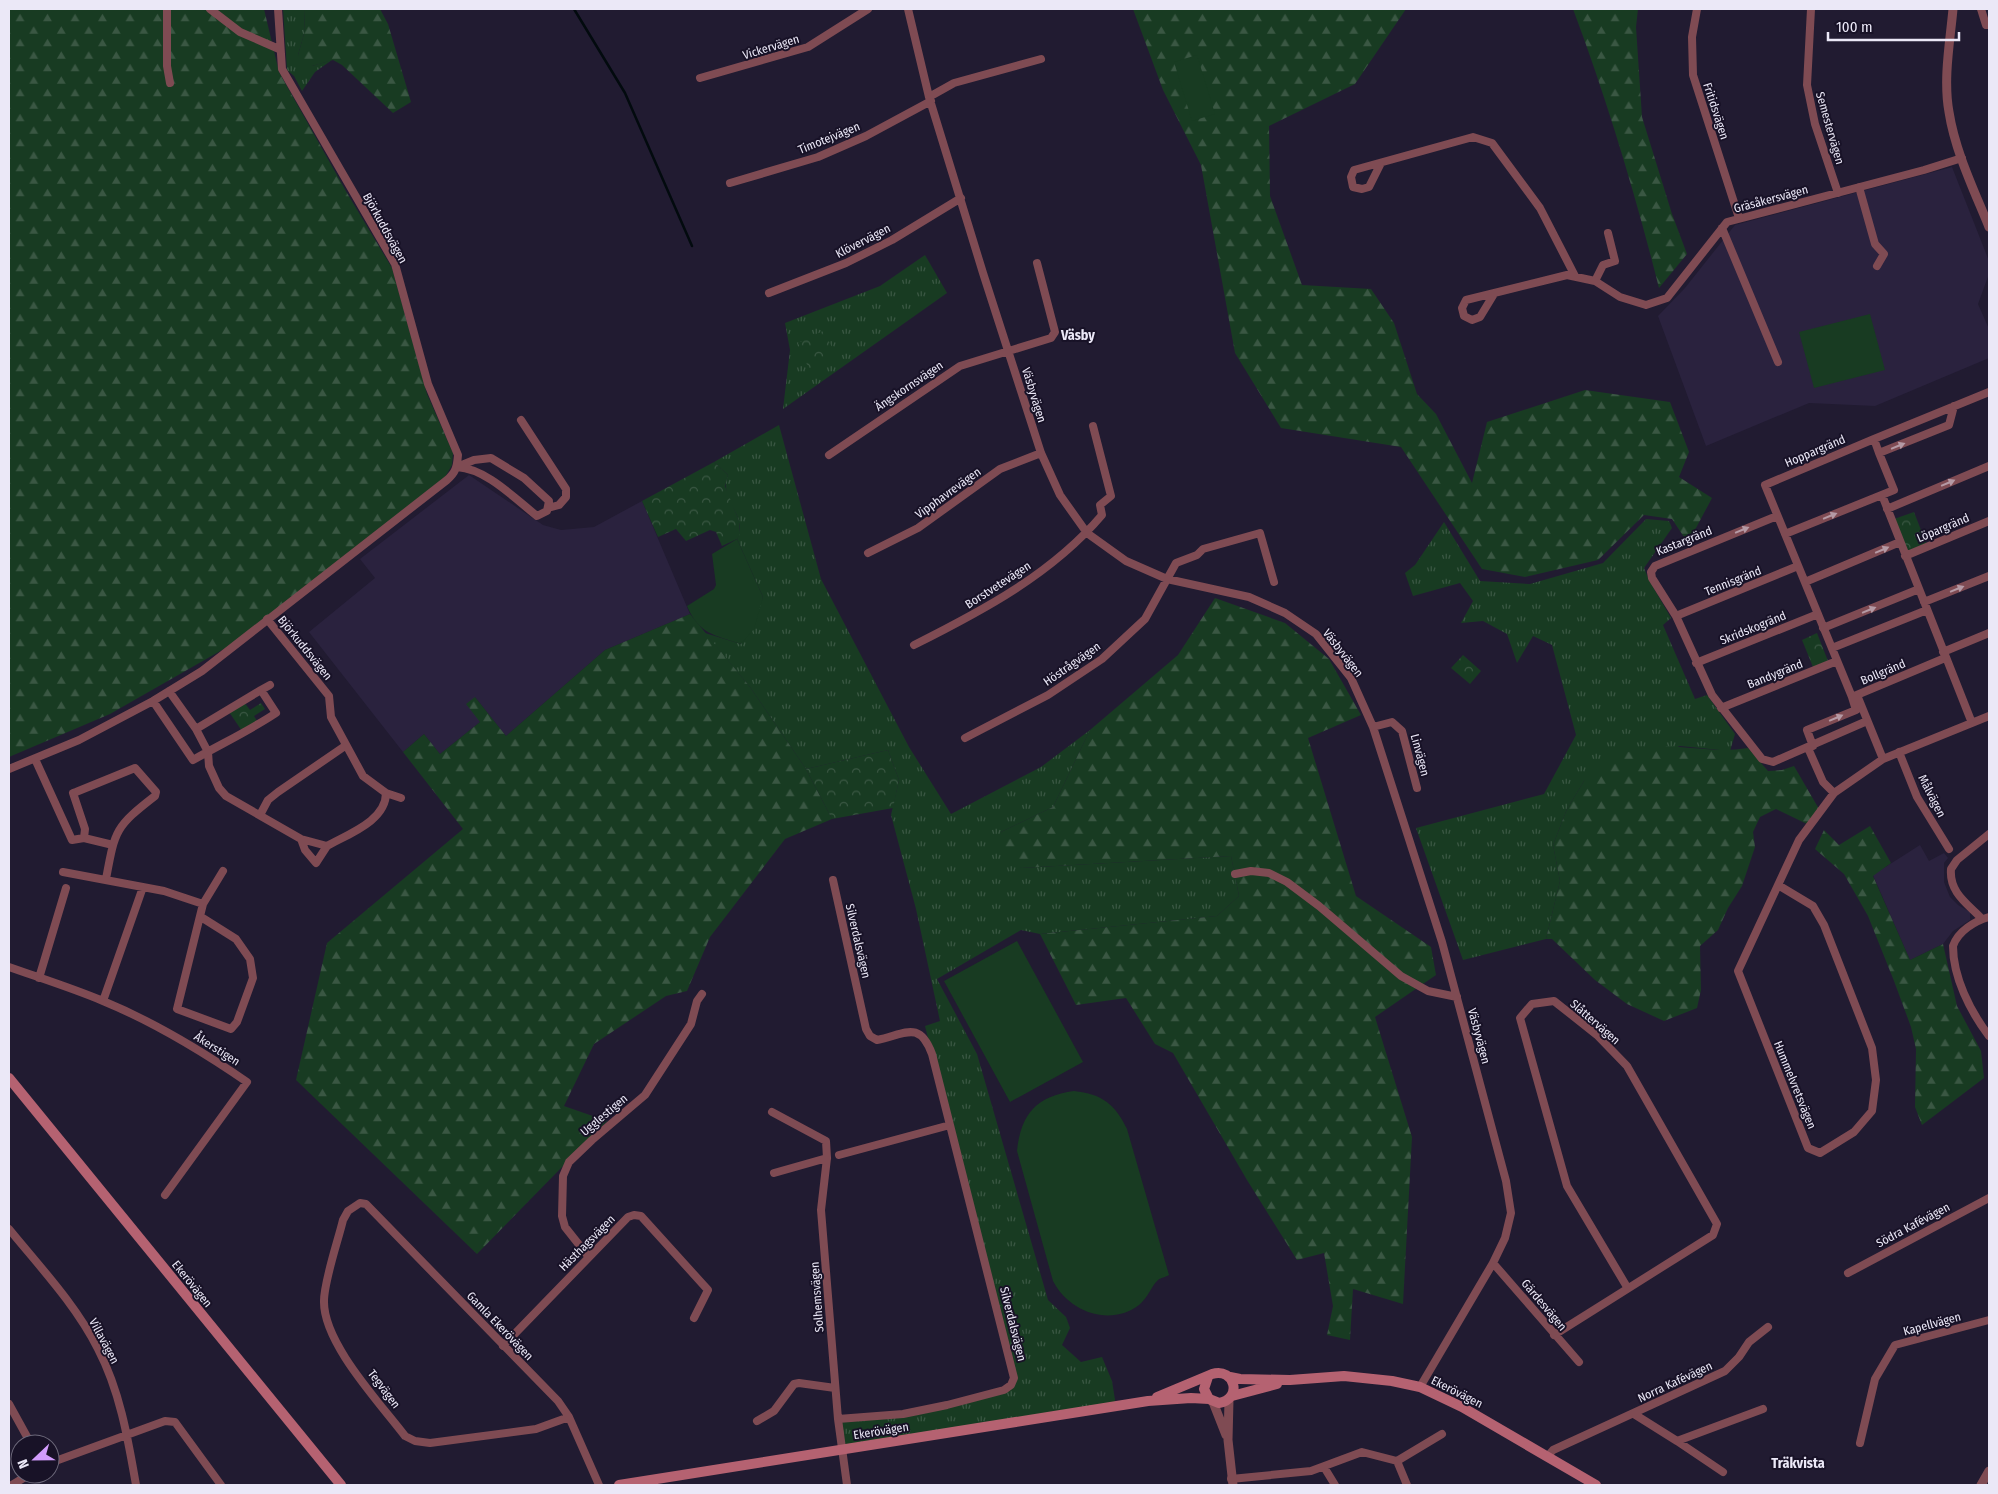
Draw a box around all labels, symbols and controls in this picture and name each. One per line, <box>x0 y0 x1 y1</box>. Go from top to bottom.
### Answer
scale bar <box>1828 10 1959 42</box>
text: 100 m <box>1836 18 1873 36</box>
street label: Vickervägen <box>741 32 801 62</box>
street label: Fritidsvägen <box>1700 81 1732 141</box>
street label: Semestervägen <box>1813 90 1847 166</box>
street label: Timotejvägen <box>796 119 862 157</box>
street label: Gräsåkersvägen <box>1732 182 1810 216</box>
street label: Björkuddsvägen <box>360 190 410 266</box>
street label: Klövervägen <box>833 221 893 261</box>
district label: Väsby <box>1060 327 1095 344</box>
street label: Ängskornsvägen <box>872 357 946 414</box>
street label: Väsbyvägen <box>1019 366 1049 424</box>
street label: Hoppargränd <box>1783 432 1847 470</box>
one-way arrow <box>1891 442 1906 450</box>
street label: Vipphavrevägen <box>912 465 984 521</box>
one-way arrow <box>1941 479 1956 487</box>
street label: Löpargränd <box>1915 511 1971 545</box>
one-way arrow <box>1823 512 1838 520</box>
street label: Kastargränd <box>1654 523 1714 559</box>
one-way arrow <box>1735 526 1749 534</box>
one-way arrow <box>1875 545 1889 553</box>
street label: Borstvetevägen <box>963 559 1033 611</box>
street label: Tennisgränd <box>1703 563 1763 599</box>
one-way arrow <box>1949 585 1964 593</box>
one-way arrow <box>1861 605 1876 613</box>
street label: Skridskogränd <box>1718 608 1788 648</box>
street label: Björkuddsvägen <box>275 613 335 683</box>
street label: Väsbyvägen <box>1320 626 1366 680</box>
street label: Höstrågvägen <box>1041 639 1103 689</box>
street label: Bollgränd <box>1858 656 1908 688</box>
street label: Bandygränd <box>1745 657 1805 691</box>
one-way arrow <box>1829 714 1844 722</box>
street label: Linvägen <box>1408 732 1432 778</box>
street label: Målvägen <box>1915 772 1949 820</box>
street label: Silverdalsvägen <box>843 902 873 980</box>
street label: Slåttervägen <box>1567 997 1623 1047</box>
street label: Väsbyvägen <box>1465 1007 1493 1065</box>
street label: Åkerstigen <box>191 1028 244 1069</box>
street label: Hummelvretsvägen <box>1771 1039 1819 1131</box>
street label: Ugglestigen <box>578 1091 630 1139</box>
street label: Södra Kafévägen <box>1874 1200 1952 1250</box>
street label: Hästhagsvägen <box>556 1212 618 1274</box>
street label: Ekerövägen <box>169 1258 215 1310</box>
street label: Solhemsvägen <box>808 1261 826 1333</box>
street label: Gärdesvägen <box>1519 1277 1569 1333</box>
street label: Silverdalsvägen <box>997 1285 1029 1363</box>
street label: Gamla Ekerövägen <box>464 1289 536 1363</box>
street label: Kapellvägen <box>1902 1310 1962 1338</box>
street label: Villavägen <box>86 1316 122 1366</box>
street label: Norra Kafévägen <box>1636 1359 1714 1405</box>
street label: Tegvägen <box>365 1367 403 1411</box>
street label: Ekerövägen <box>1429 1373 1485 1411</box>
street label: Ekerövägen <box>852 1420 910 1442</box>
north arrow <box>10 1434 60 1484</box>
district label: Träkvista <box>1771 1455 1825 1472</box>
text: N <box>14 1457 33 1471</box>

